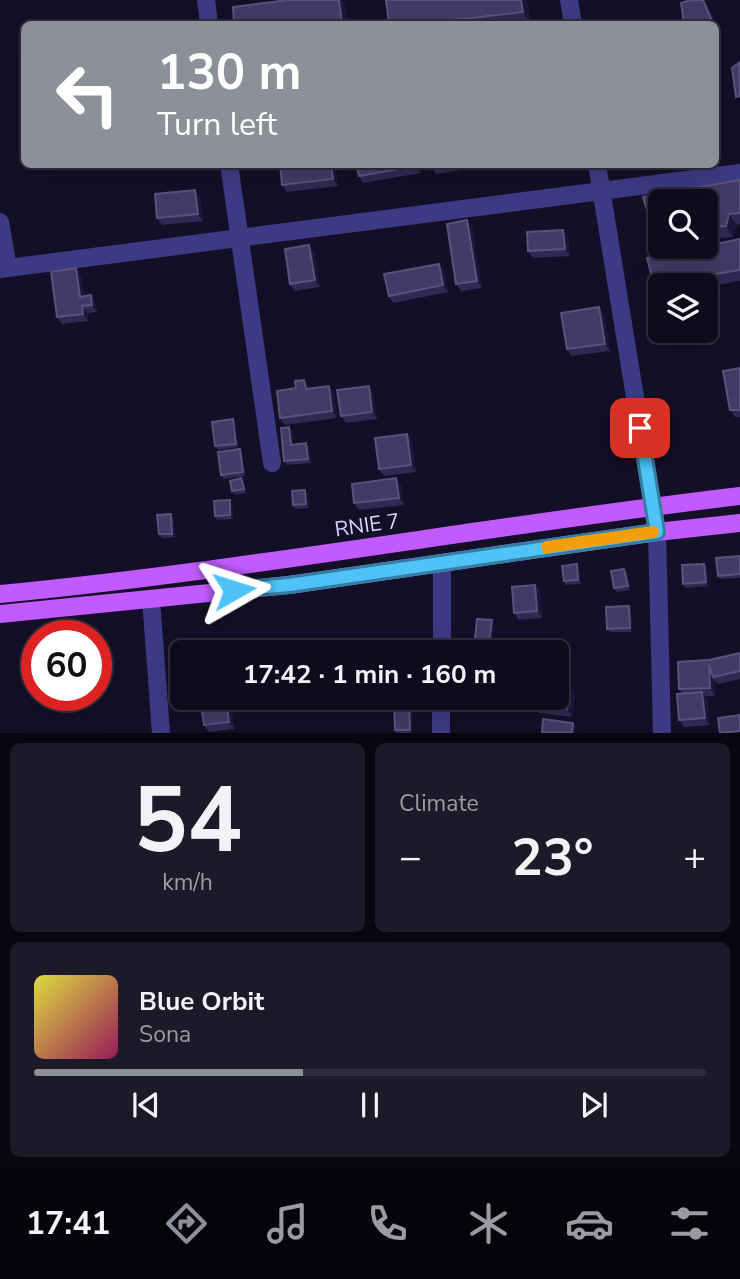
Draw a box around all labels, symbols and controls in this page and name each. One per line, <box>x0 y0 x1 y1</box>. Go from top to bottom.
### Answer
text: 130 m <box>157 39 301 106</box>
icon: left <box>42 49 133 140</box>
text: Turn left <box>157 103 277 146</box>
map controls <box>648 189 718 343</box>
button: search <box>648 189 718 259</box>
button: layers <box>648 273 718 343</box>
pin <box>610 398 670 458</box>
icon: arrive <box>621 409 659 447</box>
street label: RNIE 7 <box>333 507 401 543</box>
position arrow <box>197 553 271 627</box>
speed limit sign: 60 <box>21 620 112 711</box>
text: 17:42 · 1 min · 160 m <box>243 657 496 692</box>
text: 54 <box>133 759 242 883</box>
text: Climate <box>399 788 479 819</box>
text: 23° <box>511 822 594 893</box>
text: − <box>399 832 422 883</box>
text: + <box>683 832 706 883</box>
text: km/h <box>162 867 213 898</box>
text: Blue Orbit <box>139 984 264 1019</box>
text: Sona <box>139 1019 191 1050</box>
icon: previous <box>127 1086 165 1124</box>
icon: pause <box>351 1086 389 1124</box>
icon: next <box>575 1086 613 1124</box>
icon: directions <box>162 1199 211 1248</box>
icon: music <box>263 1199 312 1248</box>
icon: phone <box>363 1199 412 1248</box>
icon: climate <box>464 1199 513 1248</box>
icon: car <box>565 1199 614 1248</box>
icon: filters <box>665 1199 714 1248</box>
text: 17:41 <box>26 1202 111 1245</box>

